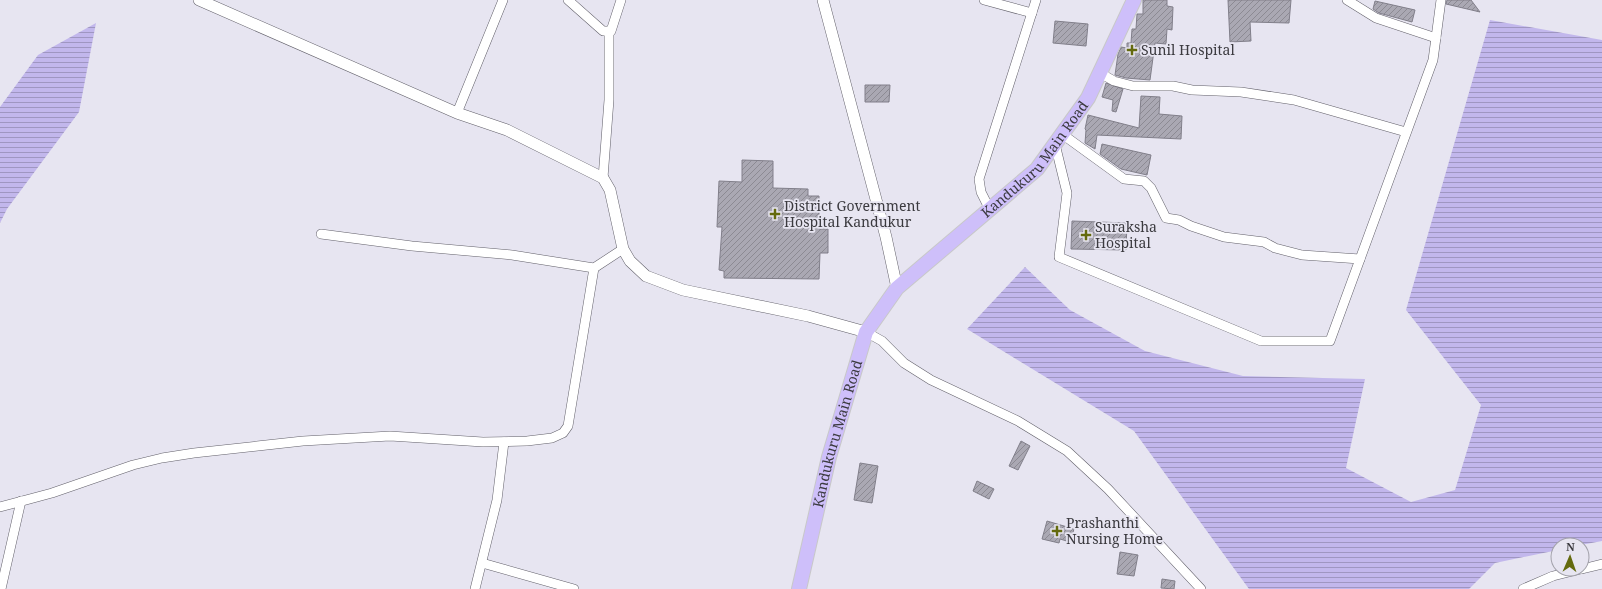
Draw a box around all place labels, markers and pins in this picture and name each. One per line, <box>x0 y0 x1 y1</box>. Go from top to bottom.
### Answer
place label: Sunil Hospital <box>1141 40 1235 59</box>
marker: Sunil Hospital <box>1126 44 1138 56</box>
place label: District Government Hospital Kandukur <box>784 196 920 231</box>
marker: District Government Hospital Kandukur <box>769 208 781 220</box>
place label: Suraksha Hospital <box>1095 217 1157 252</box>
marker: Suraksha Hospital <box>1080 229 1092 241</box>
place label: Prashanthi Nursing Home <box>1066 513 1163 548</box>
marker: Prashanthi Nursing Home <box>1051 525 1063 537</box>

